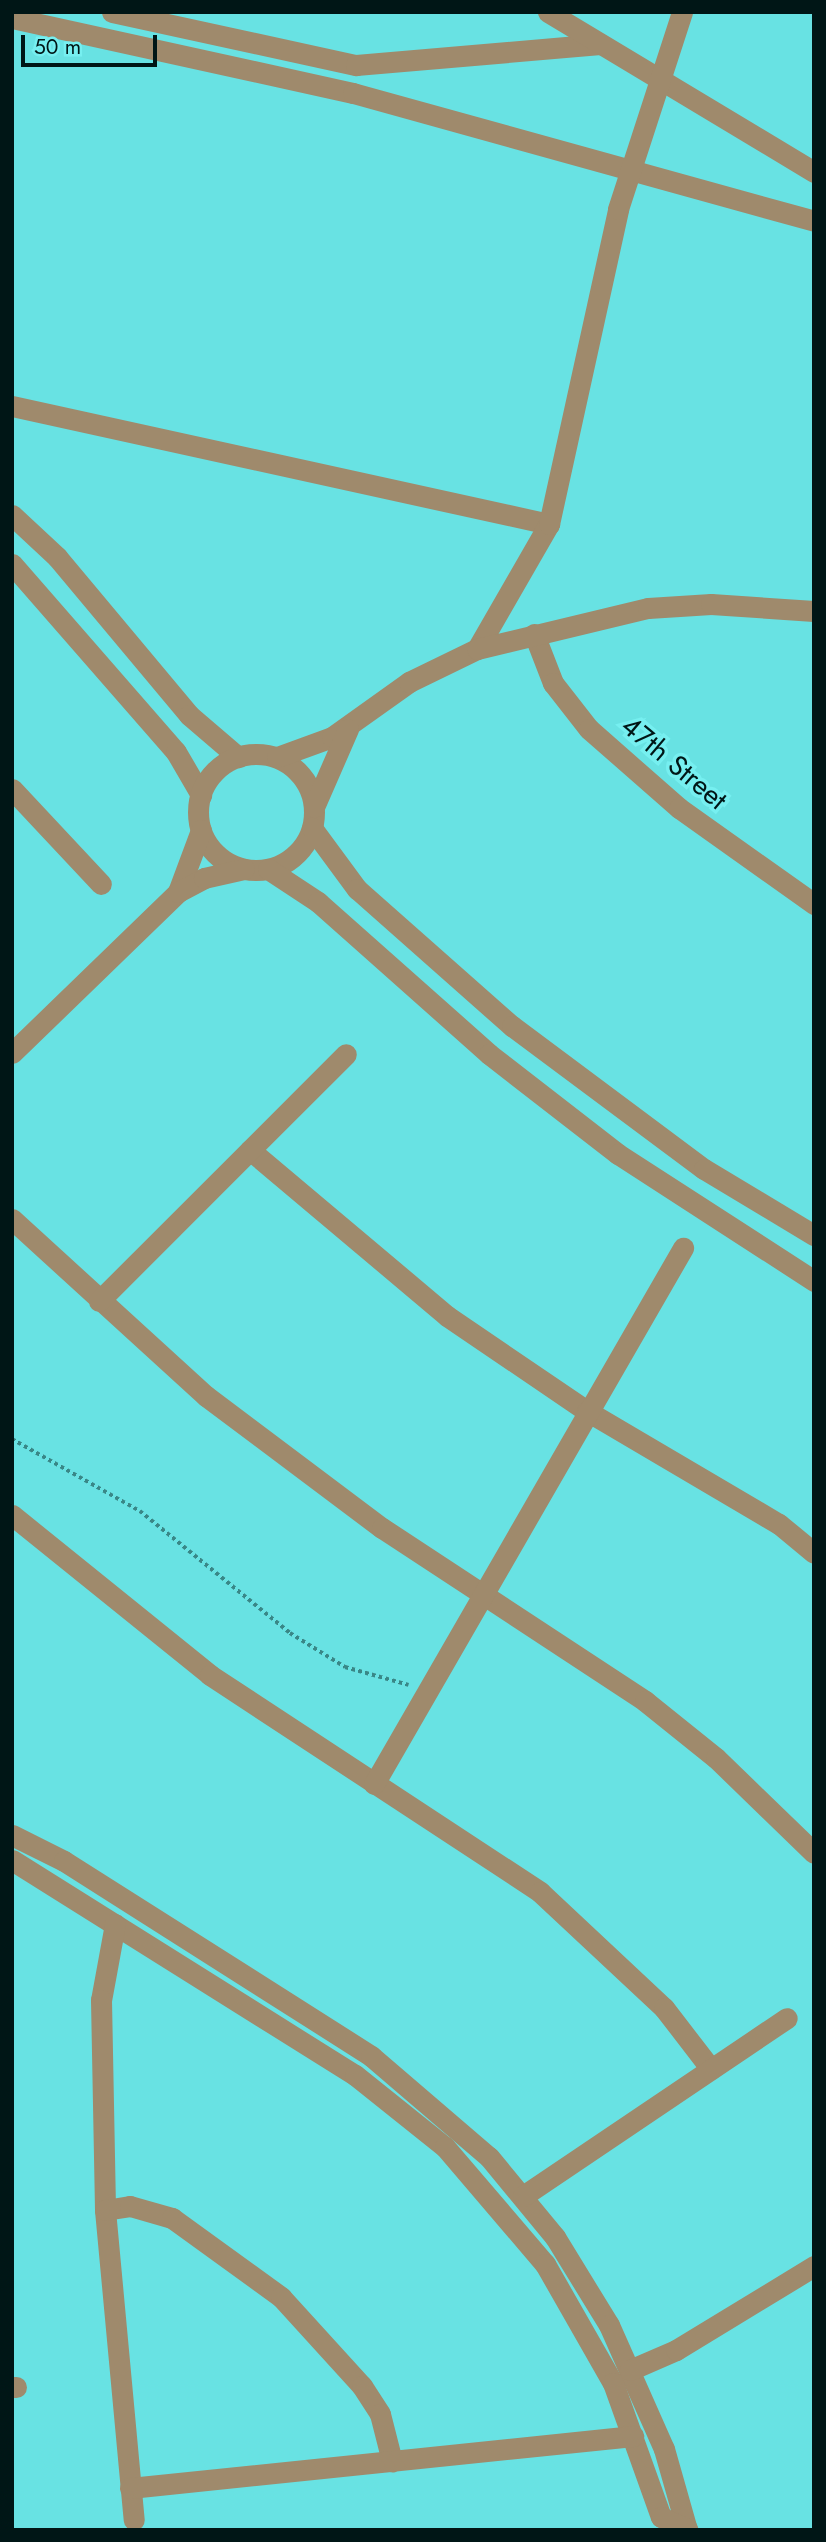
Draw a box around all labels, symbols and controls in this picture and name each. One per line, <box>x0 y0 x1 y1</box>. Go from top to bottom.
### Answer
scale bar <box>24 21 161 65</box>
text: 50 m <box>34 32 81 62</box>
street label: 47th Street <box>614 709 734 817</box>

